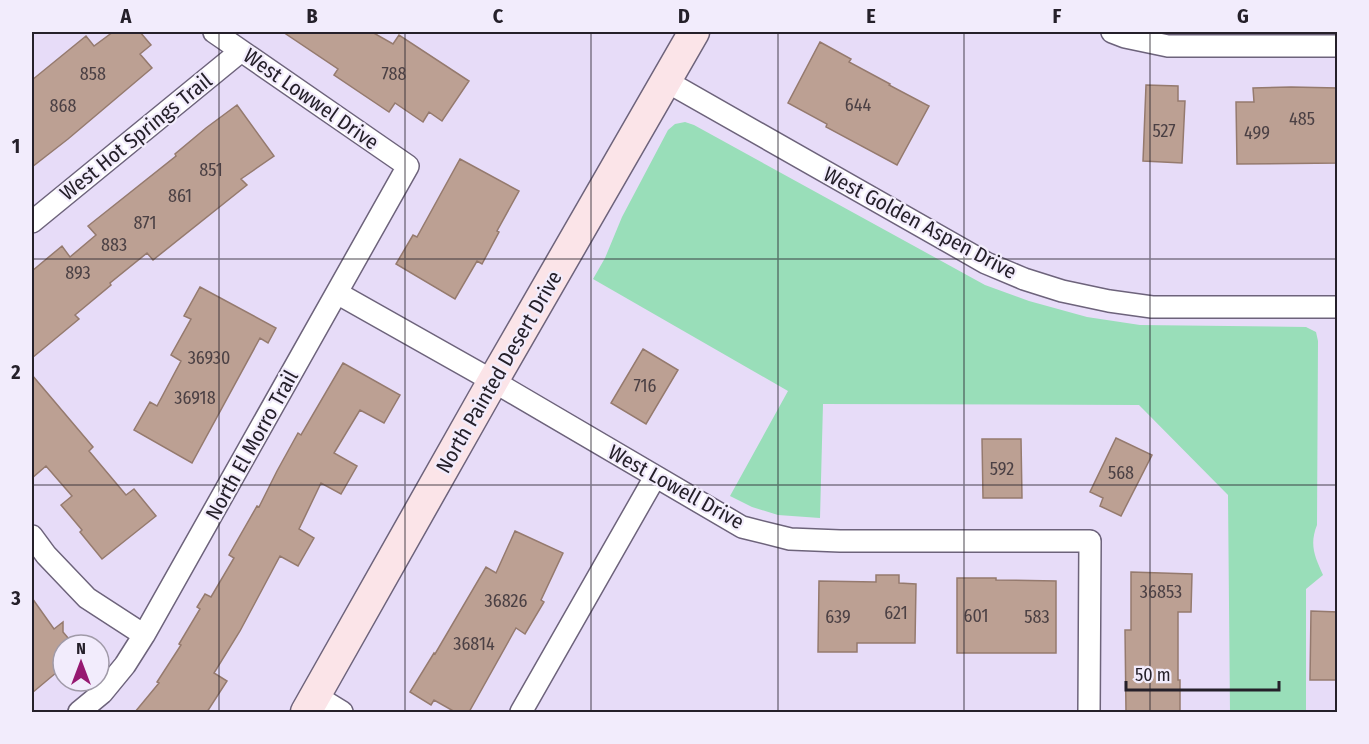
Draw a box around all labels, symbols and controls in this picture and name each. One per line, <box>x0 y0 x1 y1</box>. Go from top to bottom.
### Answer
text: A <box>120 4 133 28</box>
text: B <box>306 4 318 28</box>
text: C <box>493 4 504 28</box>
text: D <box>678 4 690 28</box>
text: E <box>866 4 876 28</box>
text: F <box>1053 4 1062 28</box>
text: G <box>1237 4 1249 28</box>
street label: West Lowwel Drive <box>238 43 384 155</box>
house number: 858 <box>80 63 106 85</box>
house number: 788 <box>382 63 406 85</box>
street label: West Hot Springs Trail <box>55 67 218 206</box>
house number: 644 <box>845 94 871 116</box>
house number: 868 <box>50 95 76 117</box>
house number: 485 <box>1289 108 1315 130</box>
house number: 527 <box>1152 120 1176 142</box>
house number: 499 <box>1244 122 1270 144</box>
text: 1 <box>12 134 20 158</box>
house number: 851 <box>199 159 223 181</box>
street label: West Golden Aspen Drive <box>819 161 1021 285</box>
house number: 861 <box>168 185 192 207</box>
house number: 871 <box>134 212 156 234</box>
house number: 883 <box>101 234 127 256</box>
house number: 893 <box>65 262 91 284</box>
street label: North Painted Desert Drive <box>430 266 568 478</box>
house number: 36930 <box>188 347 230 369</box>
text: 2 <box>10 360 21 384</box>
street label: North El Morro Trail <box>200 365 304 524</box>
house number: 716 <box>633 375 657 397</box>
house number: 36918 <box>174 387 216 409</box>
street label: West Lowell Drive <box>604 439 748 535</box>
house number: 592 <box>990 458 1014 480</box>
house number: 568 <box>1108 462 1134 484</box>
house number: 36853 <box>1140 581 1182 603</box>
text: 3 <box>10 586 21 610</box>
house number: 36826 <box>485 590 527 612</box>
house number: 621 <box>884 602 908 624</box>
house number: 601 <box>964 605 988 627</box>
house number: 639 <box>825 606 851 628</box>
house number: 583 <box>1024 606 1050 628</box>
north arrow <box>51 633 111 693</box>
house number: 36814 <box>453 633 495 655</box>
text: N <box>76 639 86 658</box>
scale bar <box>1126 654 1279 692</box>
text: 50 m <box>1135 664 1171 686</box>

